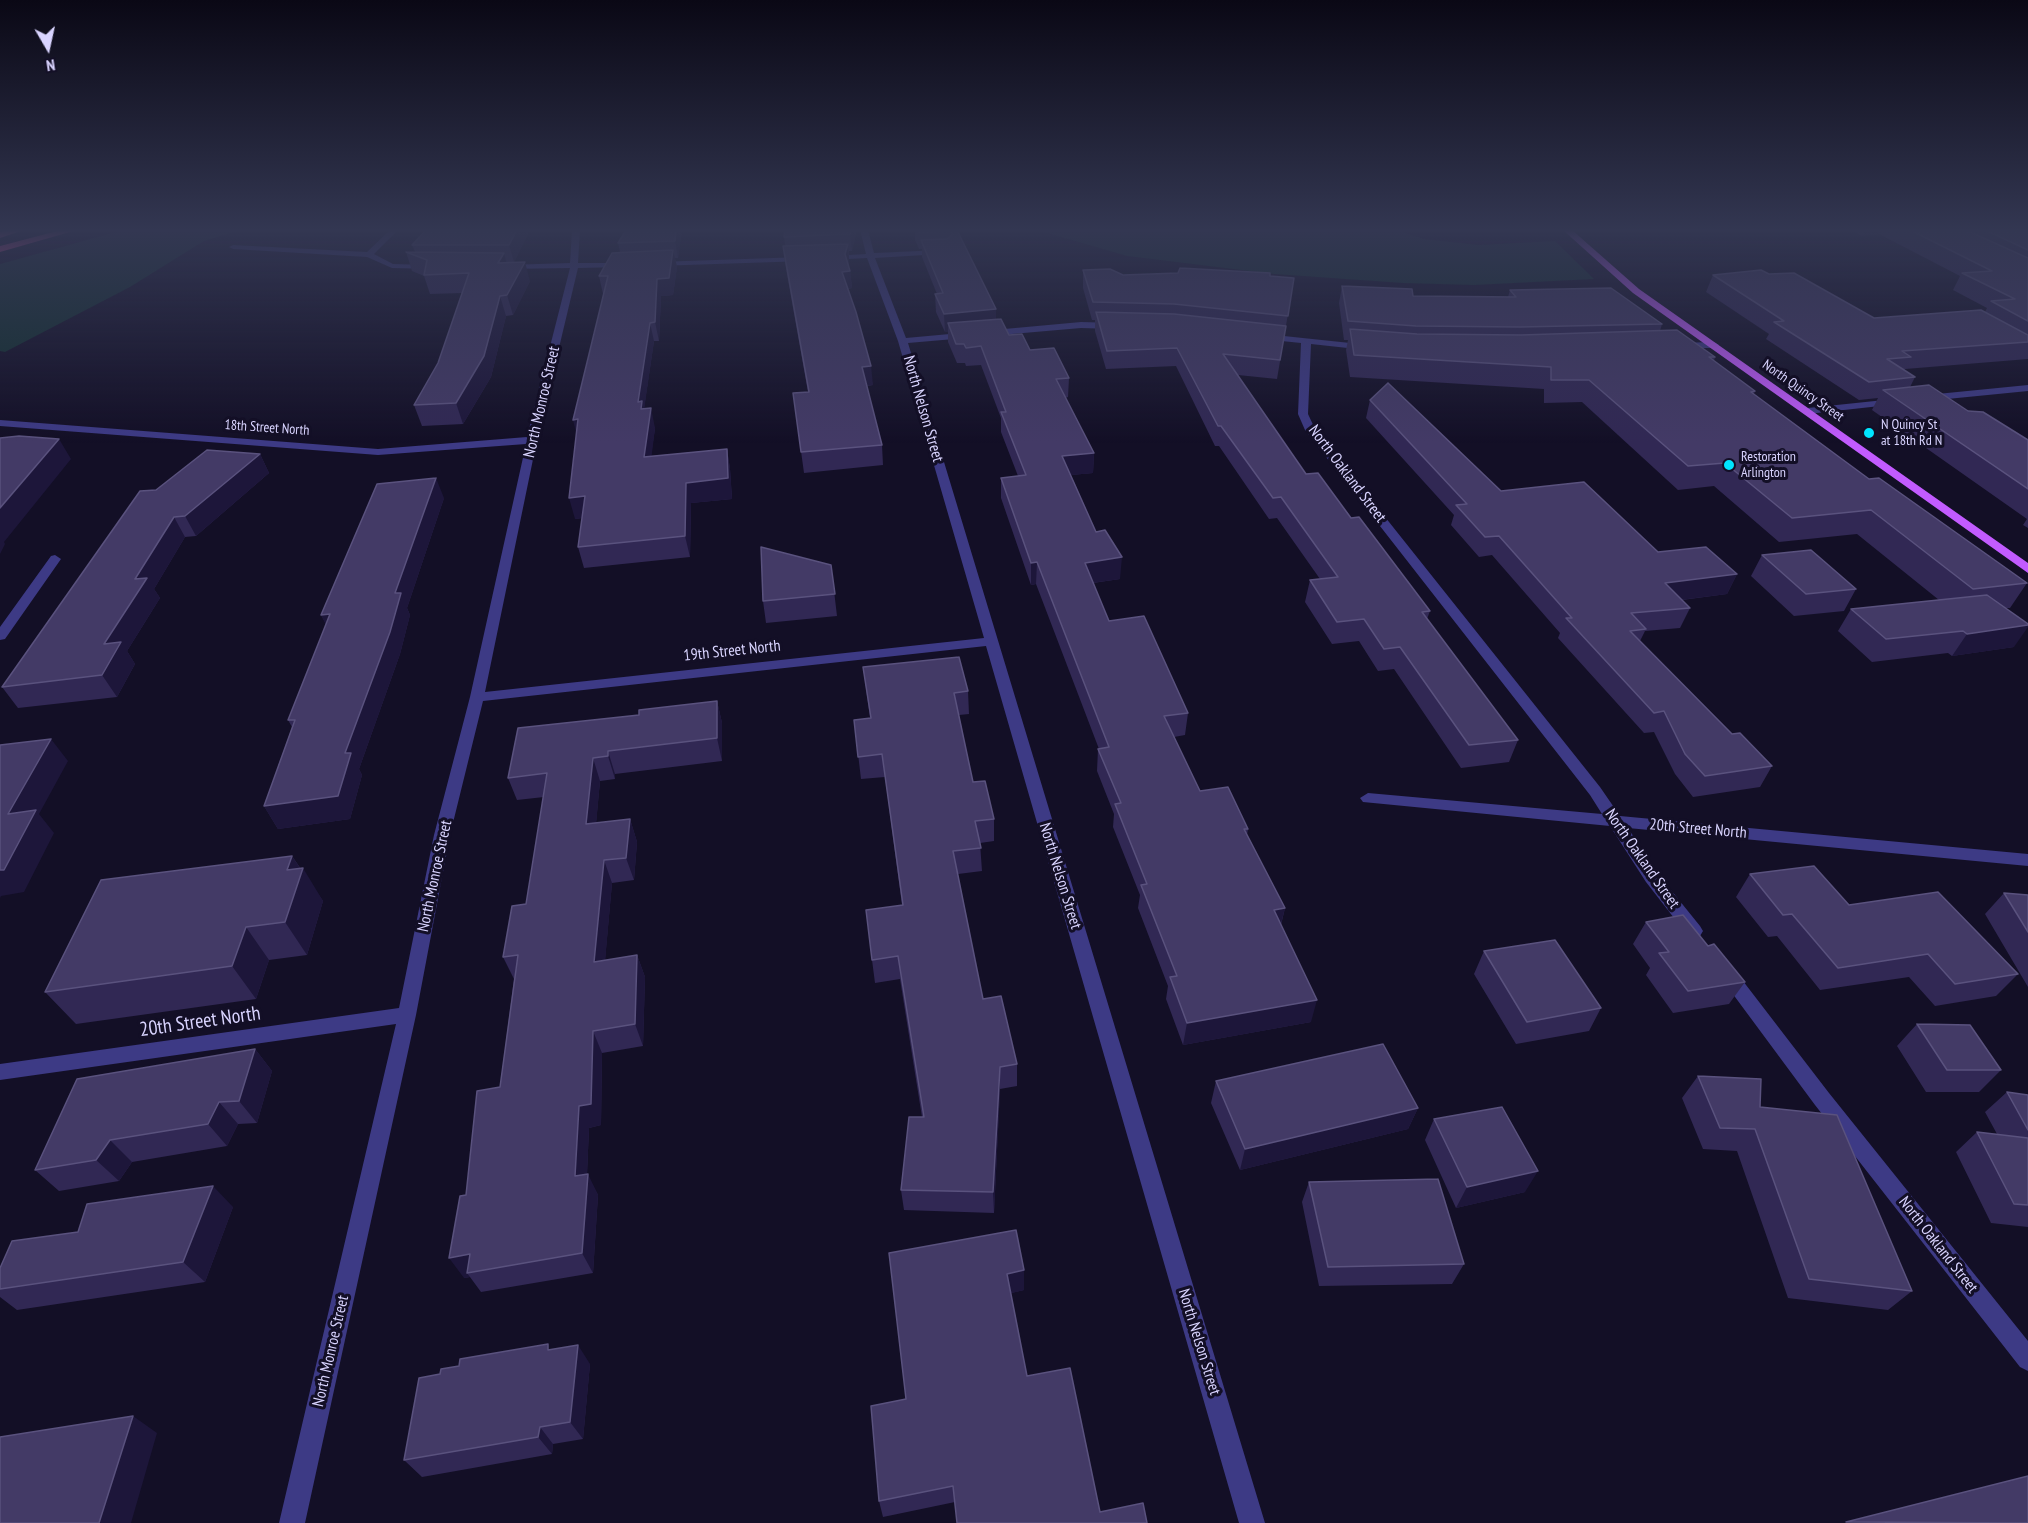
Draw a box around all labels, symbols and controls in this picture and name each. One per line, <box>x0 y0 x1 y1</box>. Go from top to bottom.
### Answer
north arrow <box>18 18 78 78</box>
text: N <box>45 55 57 76</box>
street label: North Monroe Street <box>520 344 564 460</box>
street label: North Nelson Street <box>899 354 947 464</box>
street label: North Quincy Street <box>1759 357 1847 425</box>
street label: 18th Street North <box>224 417 310 439</box>
place label: N Quincy St at 18th Rd N <box>1881 417 1942 449</box>
street label: North Oakland Street <box>1304 421 1390 527</box>
marker: N Quincy St at 18th Rd N <box>1862 426 1876 440</box>
place label: Restoration Arlington <box>1741 449 1796 482</box>
marker: Restoration Arlington <box>1722 458 1736 472</box>
street label: 19th Street North <box>683 636 781 666</box>
street label: North Oakland Street <box>1601 806 1683 912</box>
street label: 20th Street North <box>1649 815 1747 843</box>
street label: North Monroe Street <box>414 818 456 934</box>
street label: North Nelson Street <box>1035 821 1085 931</box>
street label: 20th Street North <box>138 1002 262 1042</box>
street label: North Oakland Street <box>1894 1193 1982 1297</box>
street label: North Nelson Street <box>1174 1287 1224 1397</box>
street label: North Monroe Street <box>309 1293 353 1409</box>

